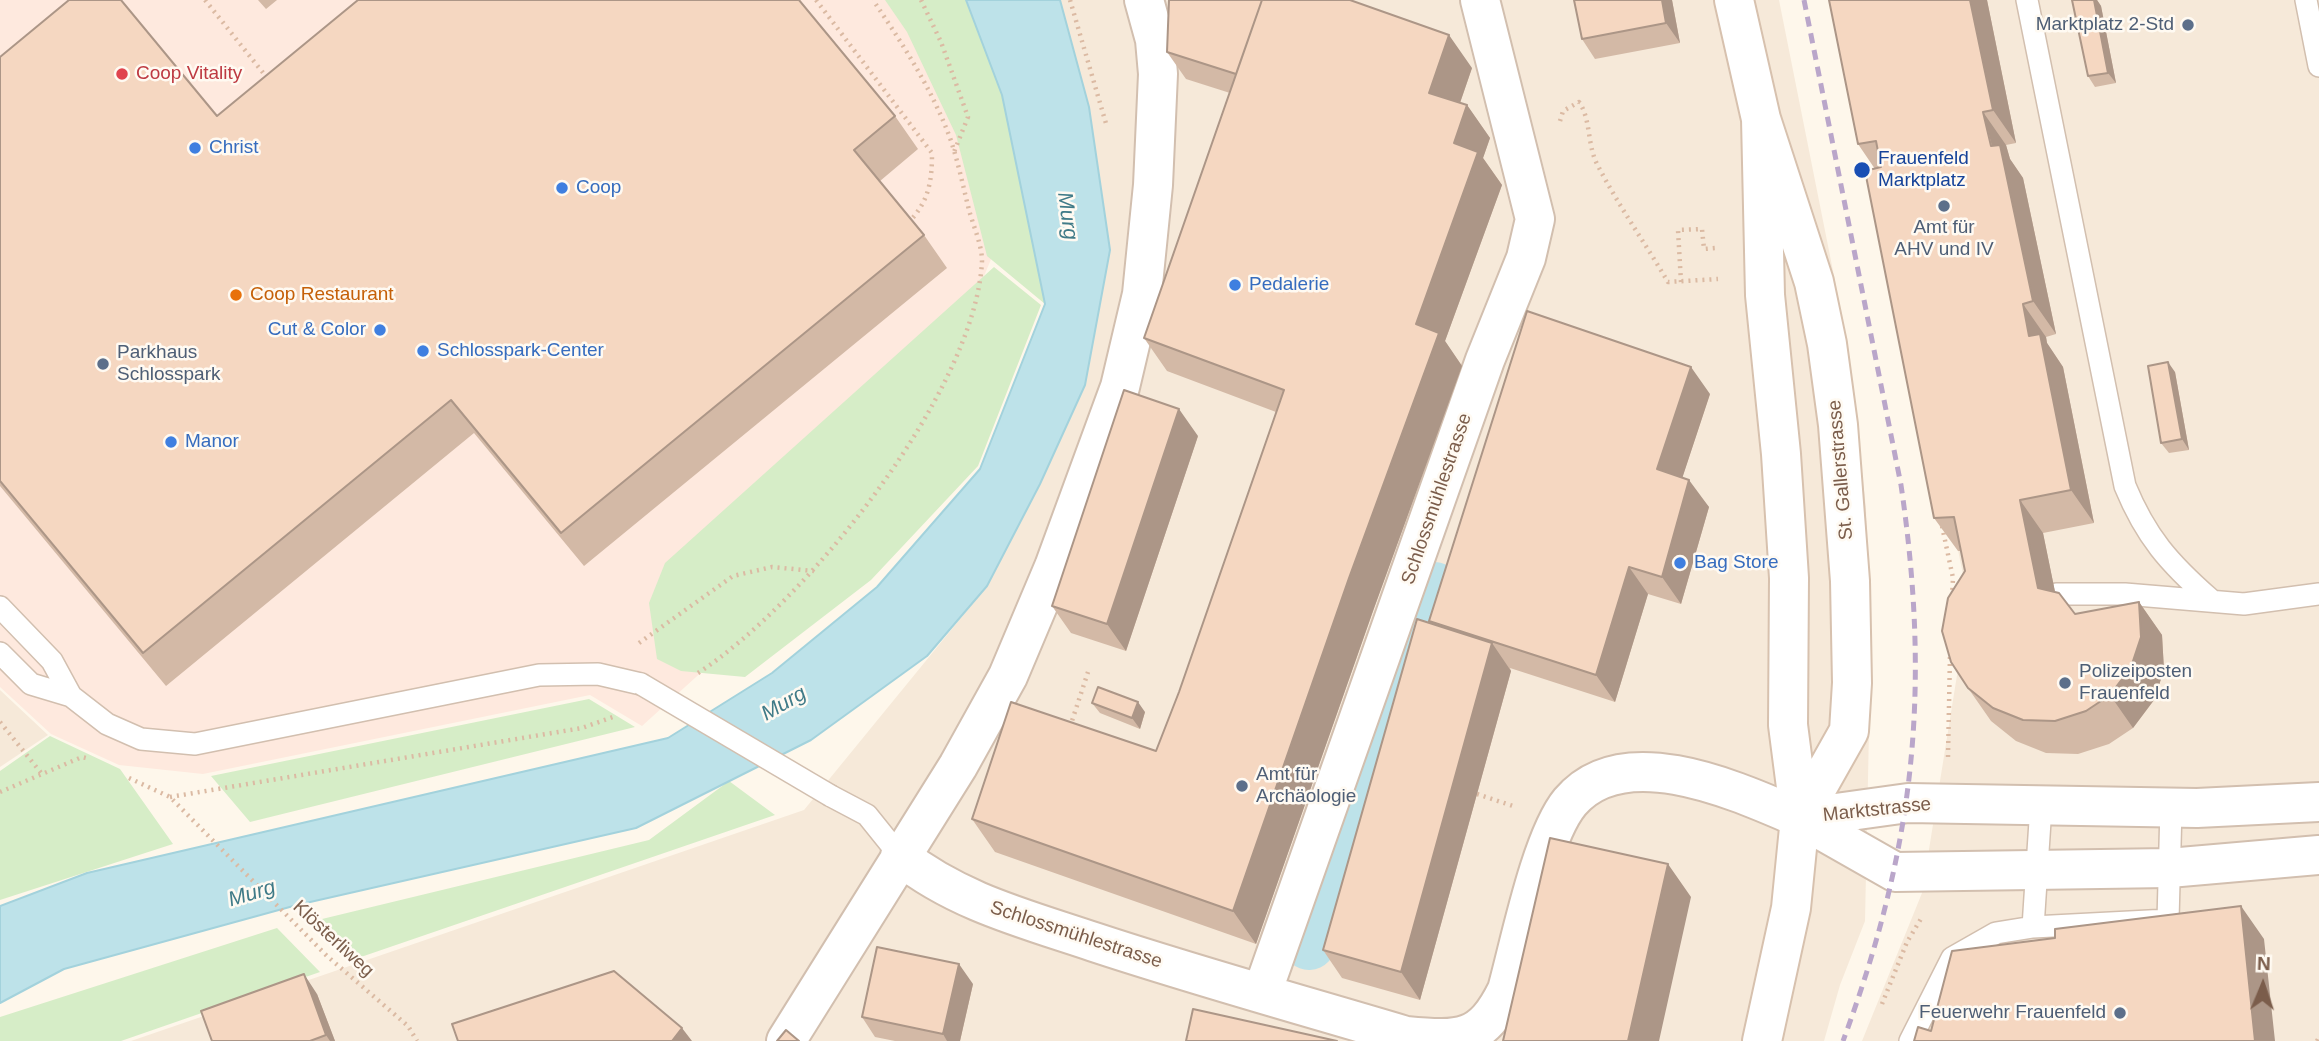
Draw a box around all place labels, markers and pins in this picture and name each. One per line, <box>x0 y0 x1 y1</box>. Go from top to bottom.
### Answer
place label: Marktplatz 2-Std <box>2036 14 2174 36</box>
marker: Marktplatz 2-Std <box>2180 17 2196 33</box>
place label: Coop Vitality <box>136 63 242 85</box>
marker: Coop Vitality <box>114 66 130 82</box>
place label: Christ <box>209 137 259 159</box>
marker: Christ <box>187 140 203 156</box>
place label: Frauenfeld Marktplatz <box>1878 148 1969 192</box>
marker: Frauenfeld Marktplatz <box>1852 160 1872 180</box>
place label: Coop <box>576 177 621 199</box>
marker: Coop <box>554 180 570 196</box>
marker: Amt für AHV und IV <box>1936 198 1952 214</box>
place label: Amt für AHV und IV <box>1894 217 1994 261</box>
place label: Pedalerie <box>1249 274 1329 296</box>
marker: Pedalerie <box>1227 277 1243 293</box>
place label: Coop Restaurant <box>250 284 394 306</box>
marker: Coop Restaurant <box>228 287 244 303</box>
place label: Cut & Color <box>268 319 366 341</box>
marker: Cut & Color <box>372 322 388 338</box>
place label: Schlosspark-Center <box>437 340 604 362</box>
place label: Parkhaus Schlosspark <box>117 342 220 386</box>
marker: Schlosspark-Center <box>415 343 431 359</box>
marker: Parkhaus Schlosspark <box>95 356 111 372</box>
place label: Manor <box>185 431 239 453</box>
marker: Manor <box>163 434 179 450</box>
place label: Bag Store <box>1694 552 1778 574</box>
marker: Bag Store <box>1672 555 1688 571</box>
place label: Polizeiposten Frauenfeld <box>2079 661 2192 705</box>
marker: Polizeiposten Frauenfeld <box>2057 675 2073 691</box>
place label: Amt für Archäologie <box>1256 764 1356 808</box>
marker: Amt für Archäologie <box>1234 778 1250 794</box>
place label: Feuerwehr Frauenfeld <box>1919 1002 2106 1024</box>
marker: Feuerwehr Frauenfeld <box>2112 1005 2128 1021</box>

